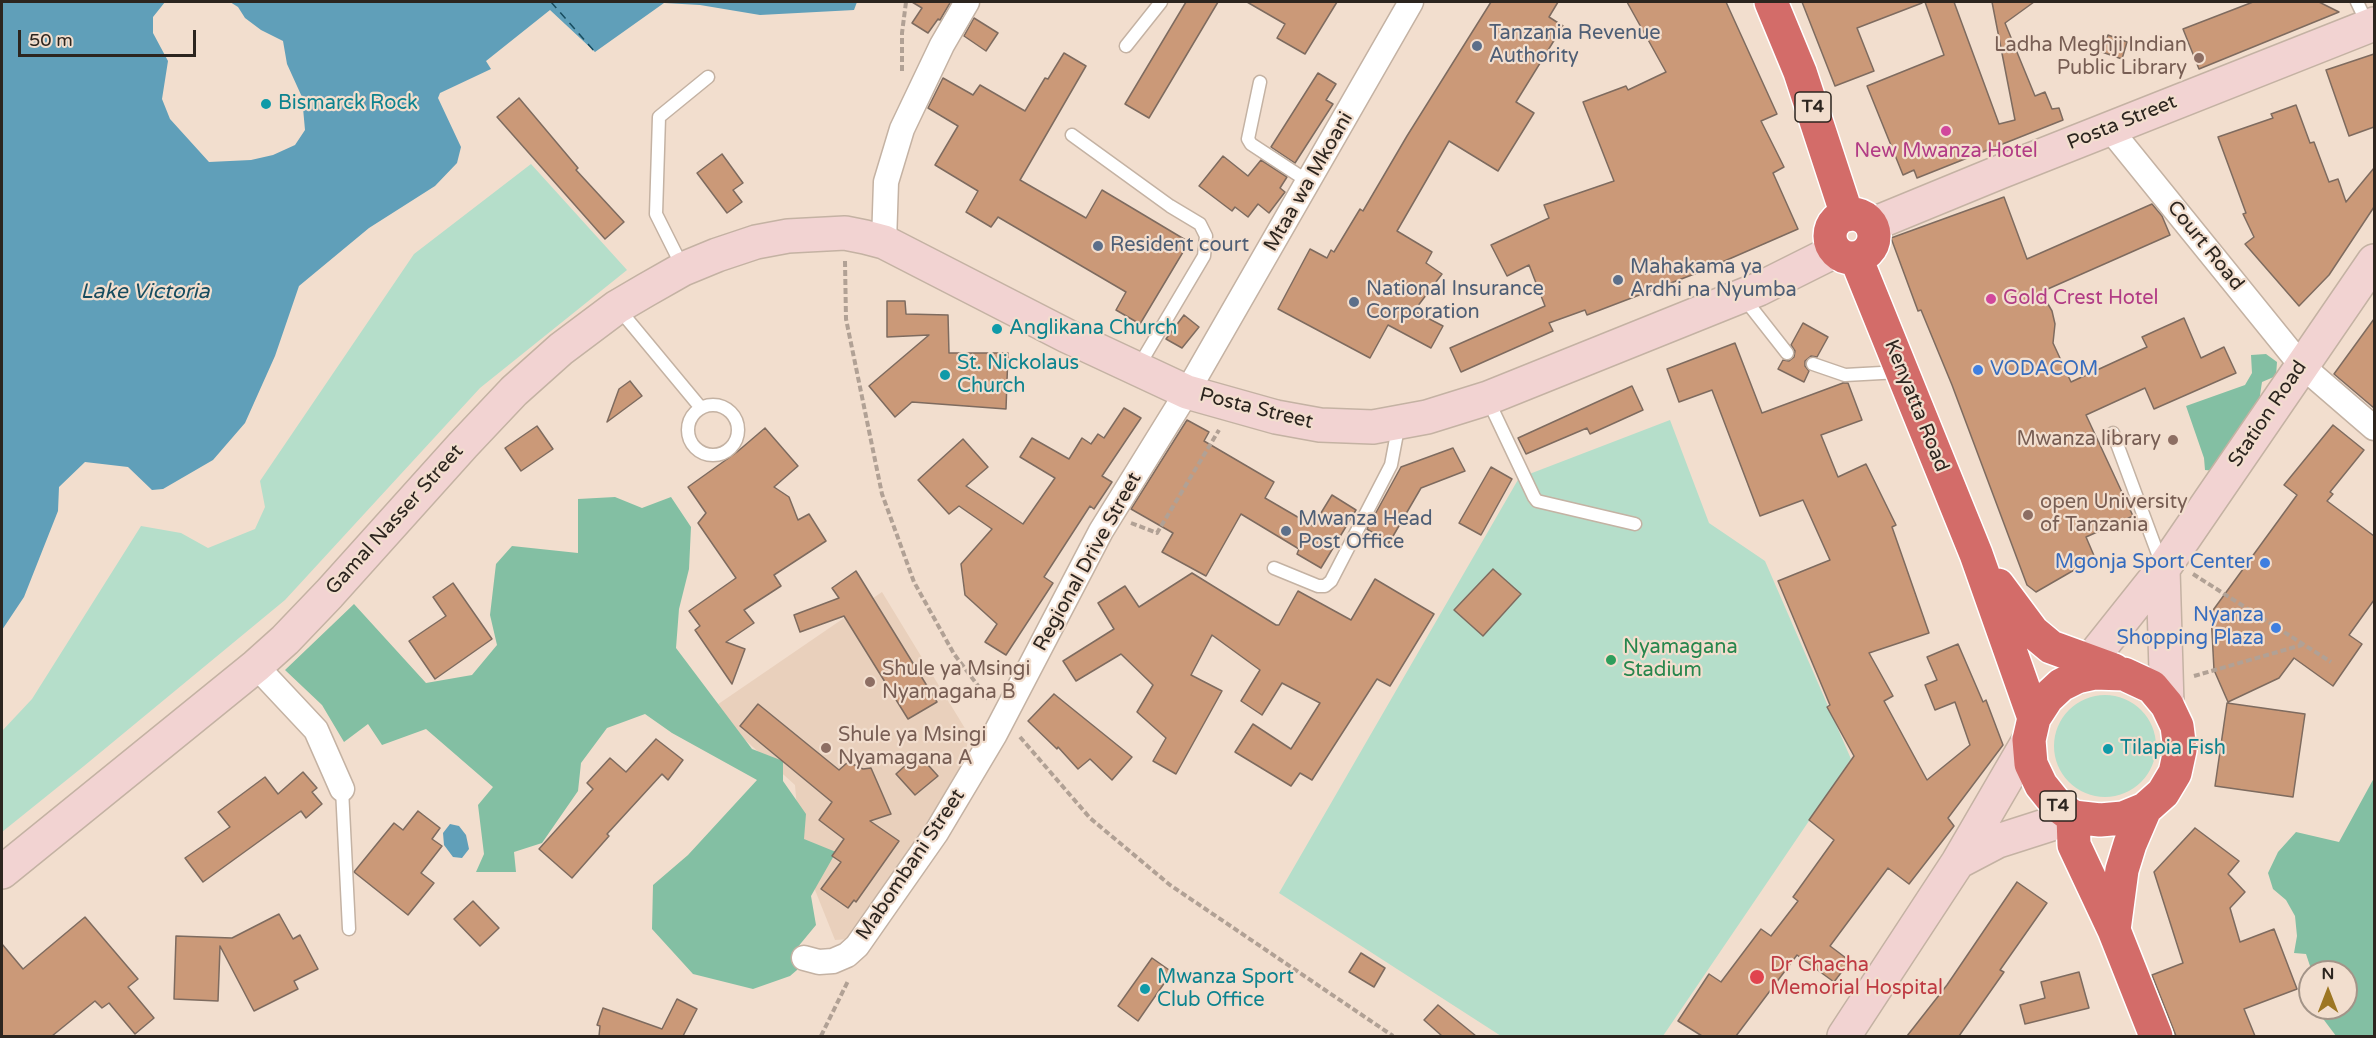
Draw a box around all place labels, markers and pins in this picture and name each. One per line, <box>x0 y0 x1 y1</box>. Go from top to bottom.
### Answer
place label: Tanzania Revenue Authority <box>1489 22 1661 69</box>
place label: Ladha Meghji Indian Public Library <box>1994 34 2187 81</box>
marker: Tanzania Revenue Authority <box>1470 39 1484 53</box>
marker: Ladha Meghji Indian Public Library <box>2192 51 2206 65</box>
place label: Bismarck Rock <box>278 92 418 116</box>
marker: Bismarck Rock <box>259 97 273 111</box>
marker: New Mwanza Hotel <box>1939 124 1953 138</box>
place label: New Mwanza Hotel <box>1854 140 2038 164</box>
place label: Resident court <box>1110 234 1249 258</box>
marker: Resident court <box>1091 239 1105 253</box>
place label: Mahakama ya Ardhi na Nyumba <box>1630 256 1797 303</box>
marker: Mahakama ya Ardhi na Nyumba <box>1611 273 1625 287</box>
place label: National Insurance Corporation <box>1366 278 1544 325</box>
place label: Gold Crest Hotel <box>2003 287 2159 311</box>
marker: Gold Crest Hotel <box>1984 292 1998 306</box>
marker: National Insurance Corporation <box>1347 295 1361 309</box>
place label: Anglikana Church <box>1009 317 1177 341</box>
marker: Anglikana Church <box>990 322 1004 336</box>
place label: St. Nickolaus Church <box>957 352 1079 399</box>
place label: VODACOM <box>1990 358 2098 382</box>
marker: VODACOM <box>1971 363 1985 377</box>
marker: St. Nickolaus Church <box>938 368 952 382</box>
place label: Mwanza library <box>2016 428 2161 452</box>
marker: Mwanza library <box>2166 433 2180 447</box>
place label: open University of Tanzania <box>2040 491 2188 538</box>
place label: Mwanza Head Post Office <box>1298 508 1433 555</box>
marker: open University of Tanzania <box>2021 508 2035 522</box>
marker: Mwanza Head Post Office <box>1279 524 1293 538</box>
place label: Mgonja Sport Center <box>2055 551 2253 575</box>
marker: Mgonja Sport Center <box>2258 556 2272 570</box>
place label: Nyanza Shopping Plaza <box>2117 604 2264 651</box>
marker: Nyanza Shopping Plaza <box>2269 621 2283 635</box>
place label: Nyamagana Stadium <box>1623 636 1738 683</box>
marker: Nyamagana Stadium <box>1604 653 1618 667</box>
place label: Shule ya Msingi Nyamagana B <box>882 658 1030 705</box>
marker: Shule ya Msingi Nyamagana B <box>863 675 877 689</box>
place label: Shule ya Msingi Nyamagana A <box>838 724 986 771</box>
place label: Tilapia Fish <box>2120 737 2226 761</box>
marker: Shule ya Msingi Nyamagana A <box>819 741 833 755</box>
marker: Tilapia Fish <box>2101 742 2115 756</box>
place label: Dr Chacha Memorial Hospital <box>1770 954 1943 1001</box>
place label: Mwanza Sport Club Office <box>1157 966 1294 1013</box>
marker: Dr Chacha Memorial Hospital <box>1748 968 1766 986</box>
marker: Mwanza Sport Club Office <box>1138 982 1152 996</box>

